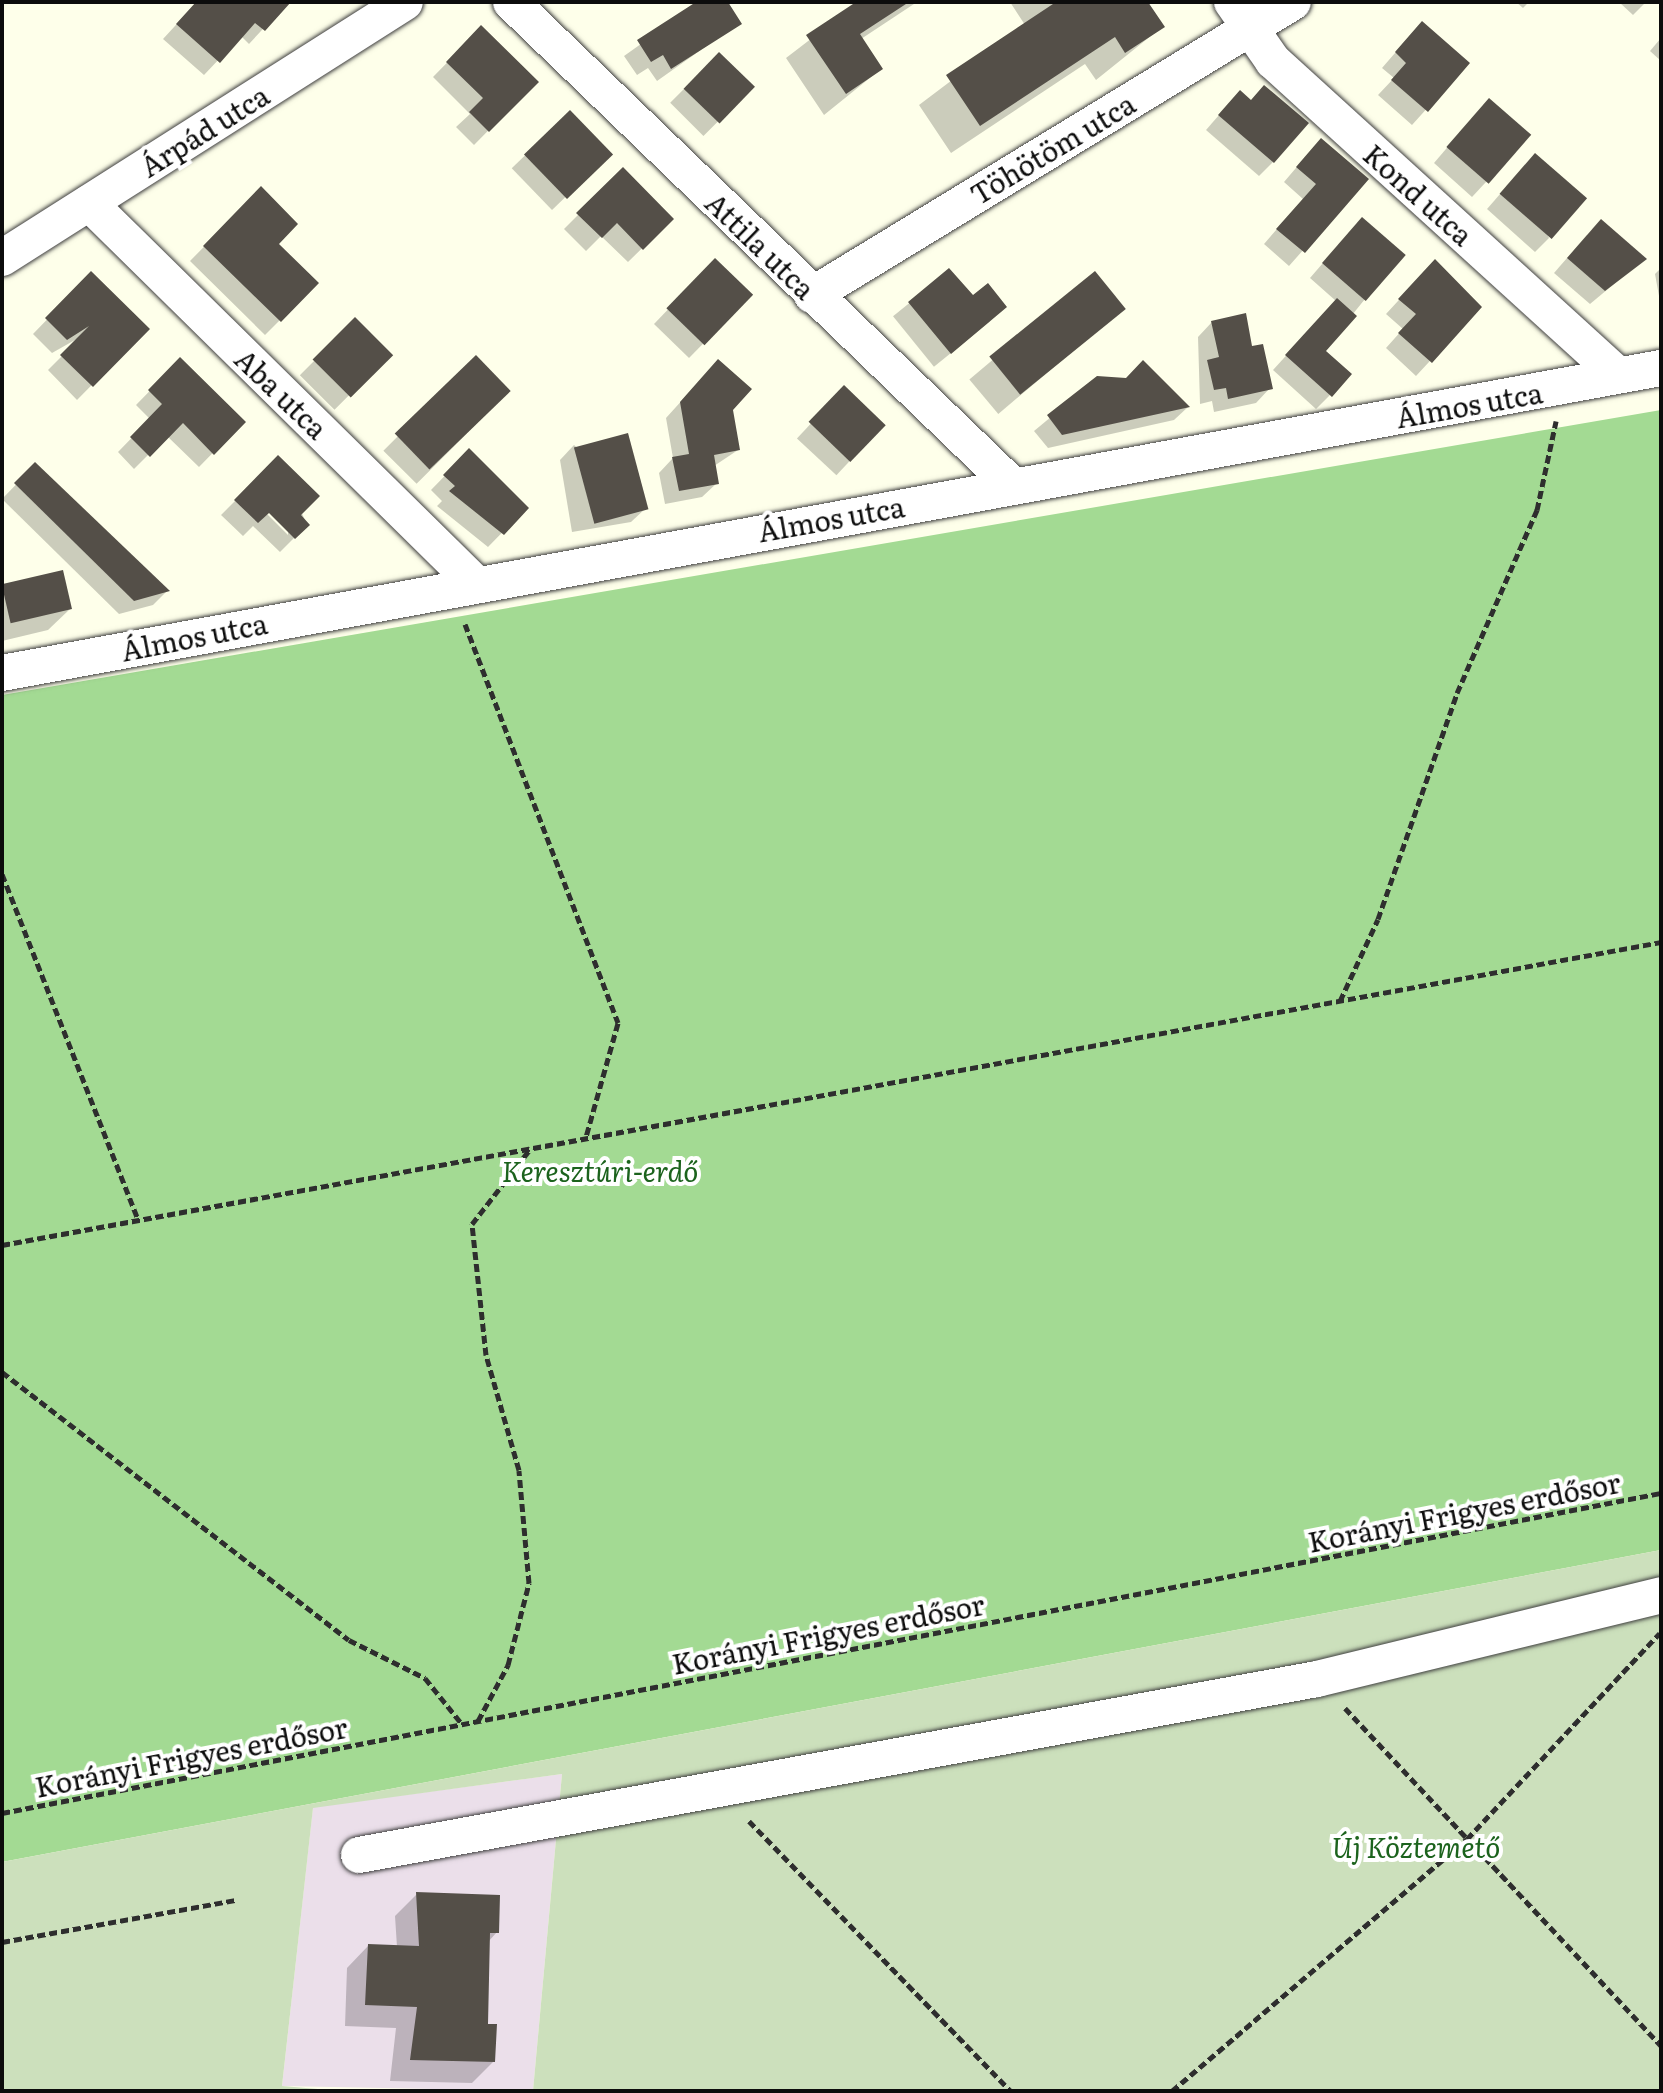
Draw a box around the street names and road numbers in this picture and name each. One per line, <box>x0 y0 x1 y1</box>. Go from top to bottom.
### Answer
street label: Árpád utca <box>133 77 275 183</box>
street label: Töhötöm utca <box>964 86 1140 210</box>
street label: Kond utca <box>1358 136 1480 252</box>
street label: Attila utca <box>700 185 822 305</box>
street label: Aba utca <box>229 341 335 445</box>
street label: Álmos utca <box>1393 375 1545 433</box>
street label: Álmos utca <box>755 489 907 547</box>
street label: Álmos utca <box>118 605 270 667</box>
street label: Korányi Frigyes erdősor <box>1305 1464 1623 1558</box>
street label: Korányi Frigyes erdősor <box>669 1586 987 1680</box>
street label: Korányi Frigyes erdősor <box>32 1709 350 1803</box>

